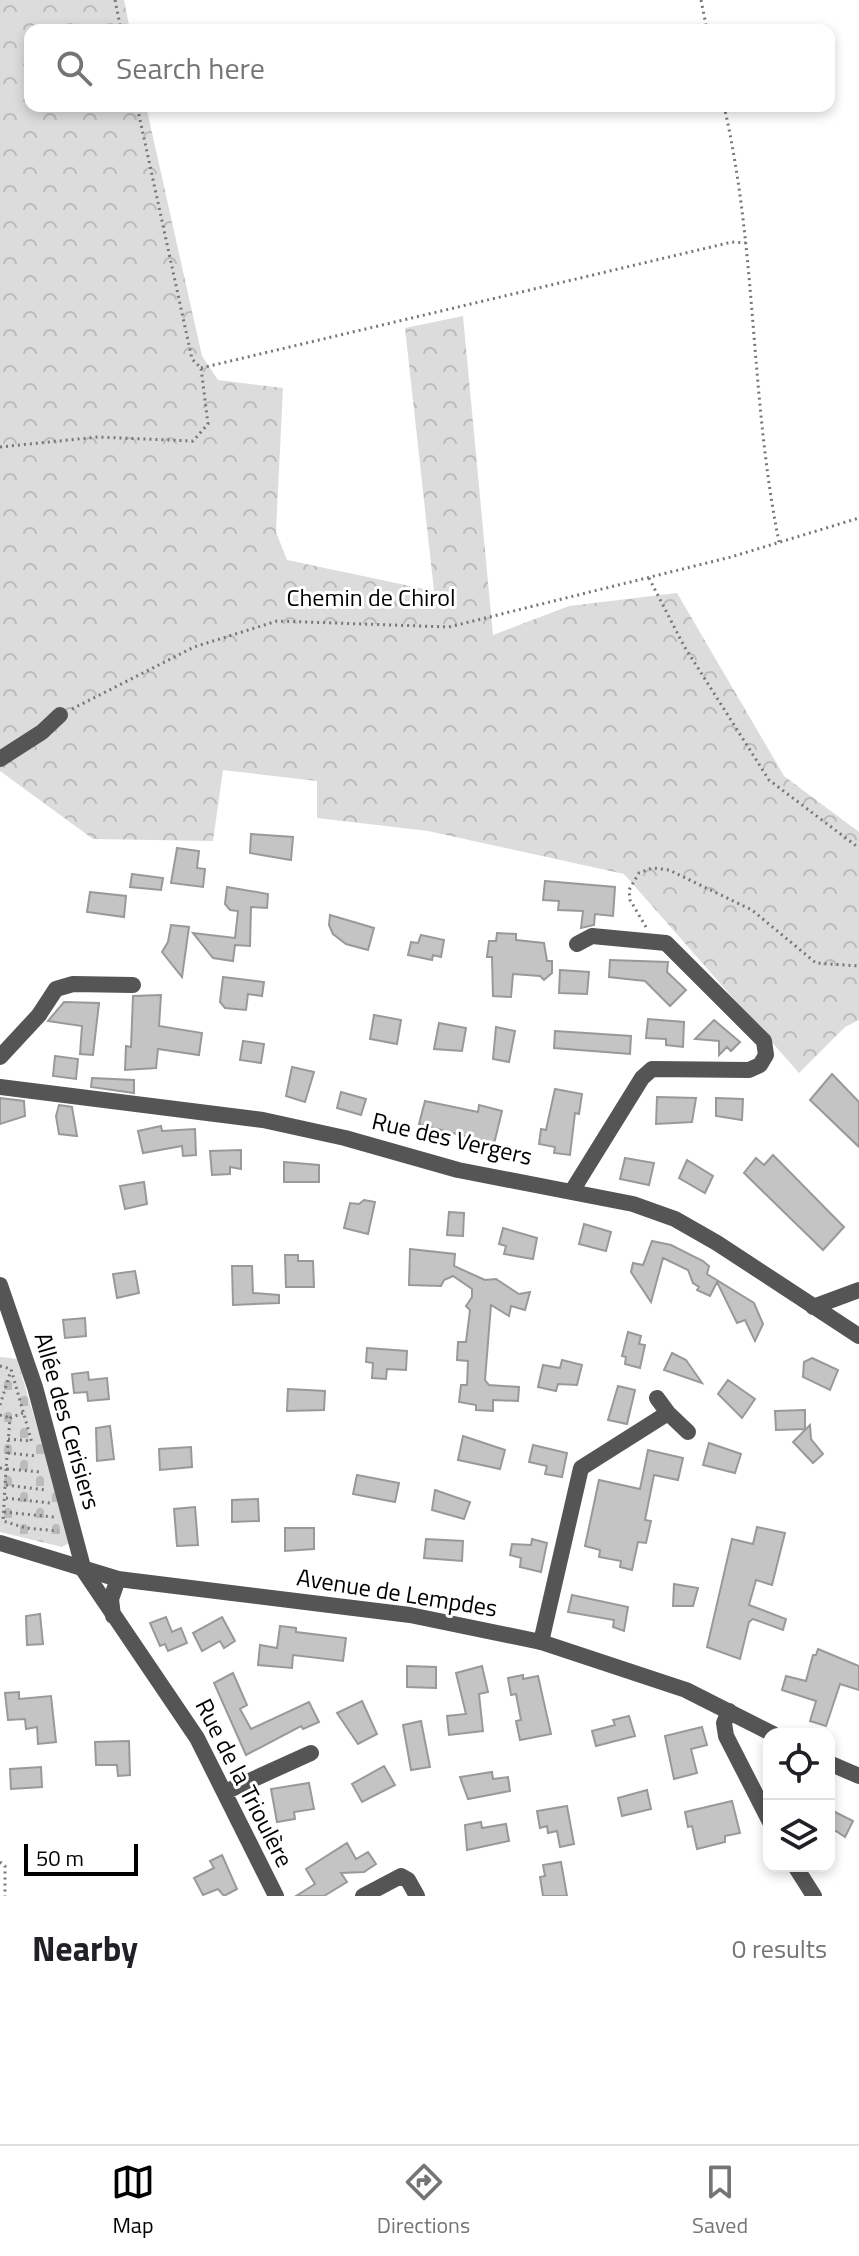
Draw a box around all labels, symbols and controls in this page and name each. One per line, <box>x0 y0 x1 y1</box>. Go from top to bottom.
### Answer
search box <box>24 24 835 112</box>
text: Search here <box>116 45 265 91</box>
icon: search <box>52 46 96 90</box>
street label: Chemin de Chirol <box>286 579 456 615</box>
street label: Rue des Vergers <box>369 1102 536 1174</box>
street label: Allée des Cerisiers <box>25 1328 110 1513</box>
street label: Avenue de Lempdes <box>294 1558 500 1626</box>
street label: Rue de la Trioulère <box>187 1692 303 1873</box>
map controls <box>763 1728 835 1872</box>
button: locate <box>763 1728 835 1800</box>
button: layers <box>763 1800 835 1872</box>
scale bar <box>24 1840 138 1876</box>
text: 50 m <box>36 1841 84 1875</box>
text: Nearby <box>32 1922 138 1974</box>
text: 0 results <box>732 1929 827 1968</box>
tab: Map <box>111 2160 155 2242</box>
tab: Directions <box>377 2160 470 2242</box>
tab: Saved <box>692 2160 748 2242</box>

